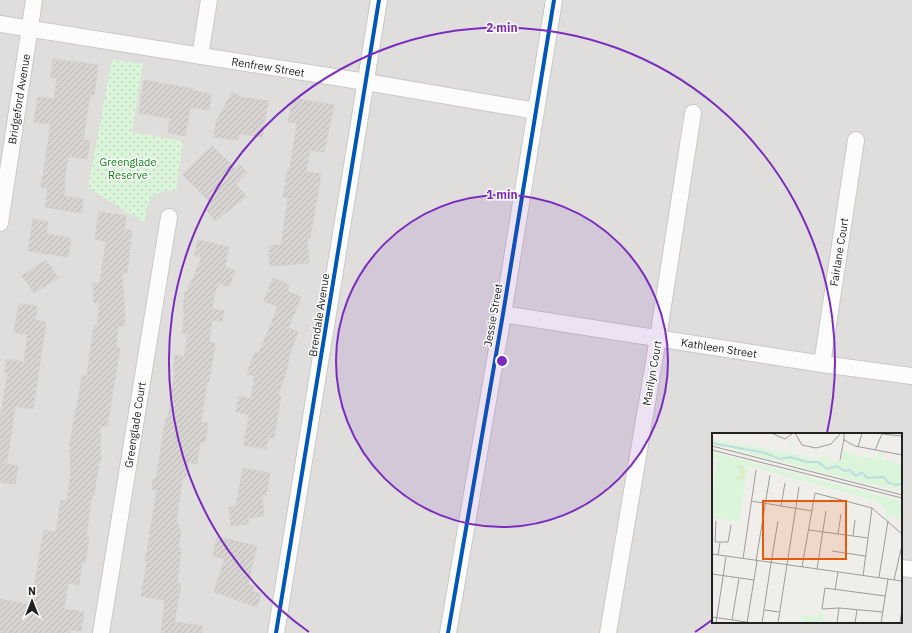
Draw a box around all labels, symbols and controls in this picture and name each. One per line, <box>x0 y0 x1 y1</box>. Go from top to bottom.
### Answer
text: 2 min <box>486 20 518 35</box>
street label: Bridgeford Avenue <box>5 53 33 145</box>
street label: Renfrew Street <box>230 54 306 80</box>
park label: Greenglade Reserve <box>99 155 157 182</box>
text: 1 min <box>486 187 518 202</box>
street label: Fairlane Court <box>827 217 851 287</box>
street label: Brendale Avenue <box>306 272 332 358</box>
street label: Jessie Street <box>481 282 505 348</box>
street label: Kathleen Street <box>680 335 758 361</box>
street label: Marilyn Court <box>639 339 665 407</box>
centre of rings <box>495 354 509 368</box>
street label: Greenglade Court <box>121 381 149 469</box>
inset map <box>712 433 902 623</box>
north arrow <box>12 581 52 621</box>
text: N <box>28 584 36 598</box>

